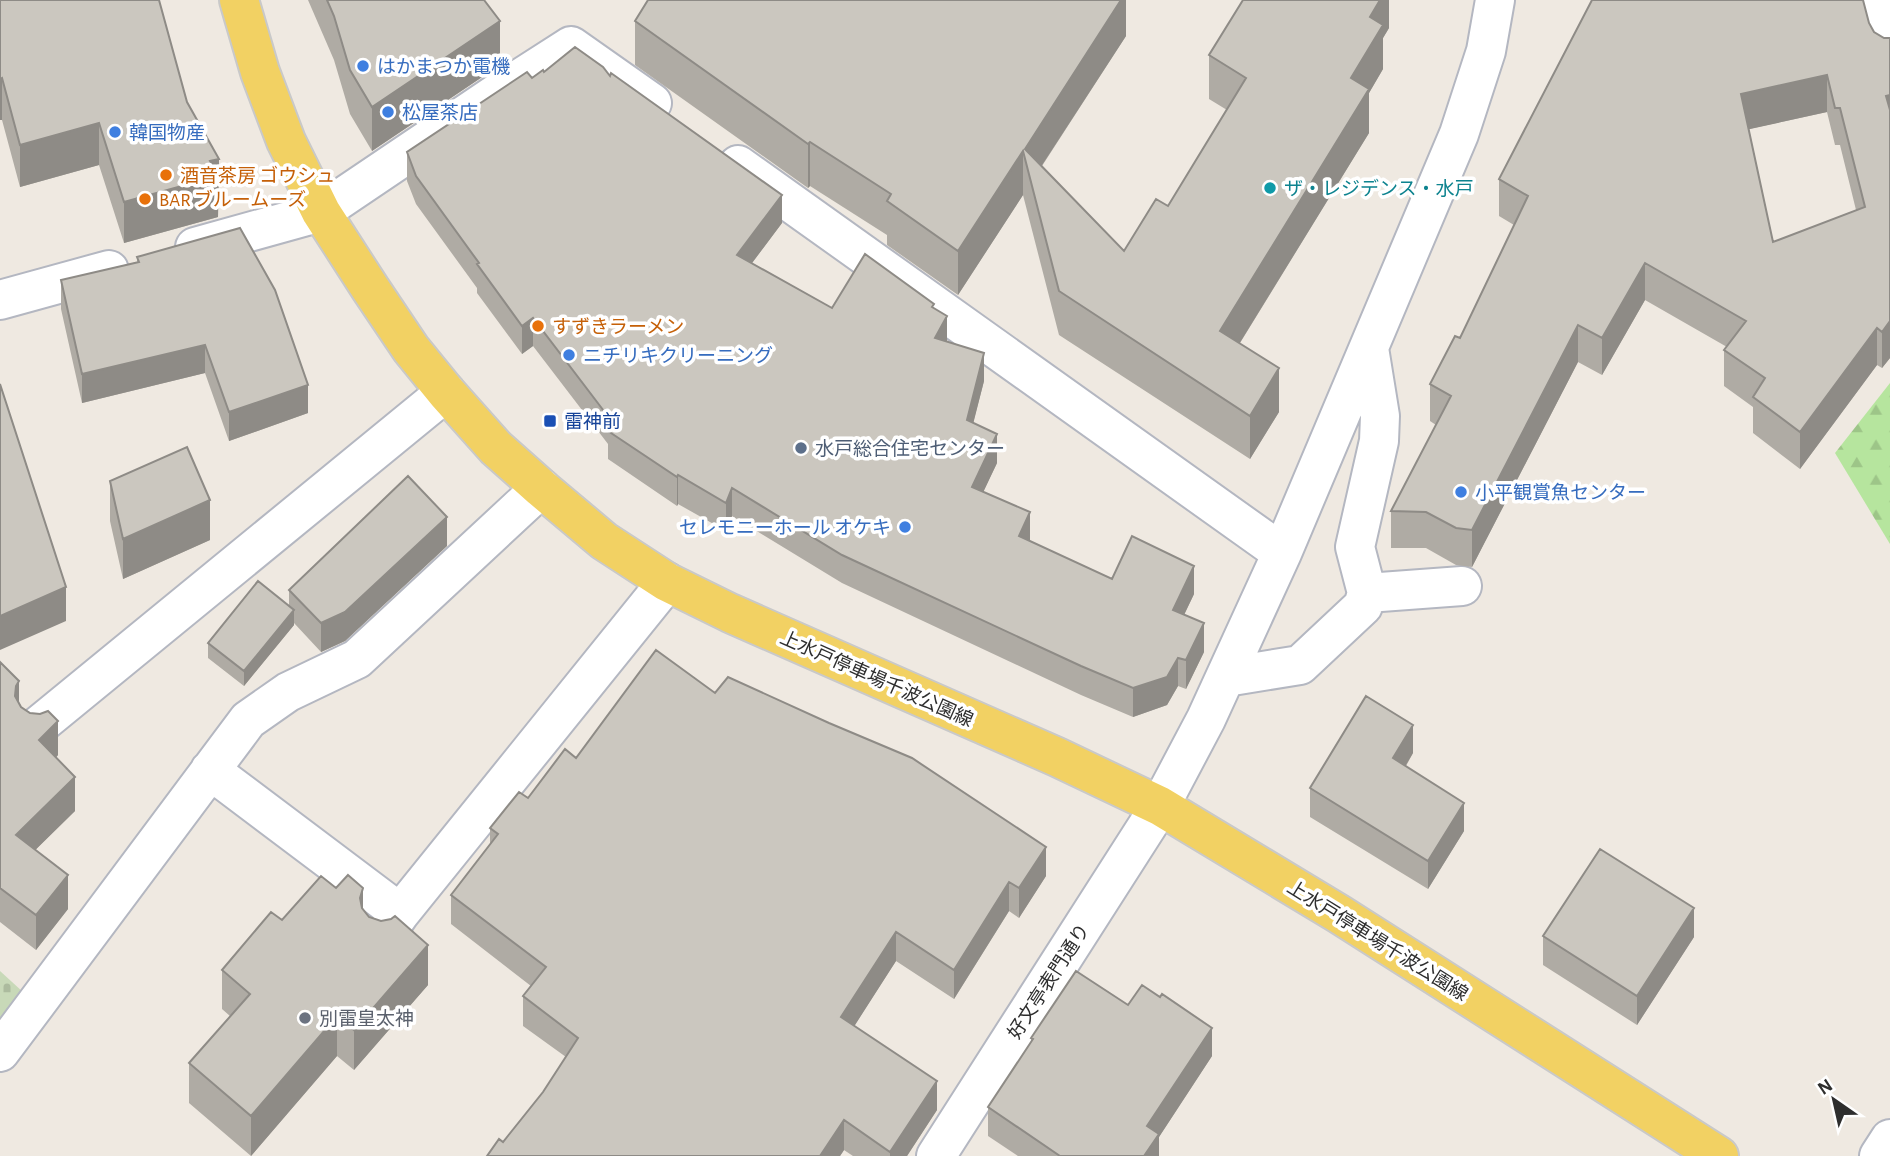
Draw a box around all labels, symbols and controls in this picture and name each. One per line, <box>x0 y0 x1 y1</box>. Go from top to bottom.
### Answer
place label: はかまつか電機 <box>377 56 510 77</box>
marker: はかまつか電機 <box>355 58 371 74</box>
place label: 松屋茶店 <box>402 102 478 123</box>
marker: 松屋茶店 <box>380 104 396 120</box>
place label: 韓国物産 <box>129 123 205 143</box>
marker: 韓国物産 <box>107 124 123 140</box>
place label: 酒音茶房 ゴウシュ <box>180 165 335 186</box>
marker: 酒音茶房 ゴウシュ <box>158 167 174 183</box>
place label: ザ・レジデンス・水戸 <box>1284 178 1474 199</box>
marker: ザ・レジデンス・水戸 <box>1262 180 1278 196</box>
place label: BAR ブルームーズ <box>159 189 306 210</box>
marker: BAR ブルームーズ <box>137 191 153 207</box>
place label: すずきラーメン <box>552 317 684 337</box>
marker: すずきラーメン <box>530 318 546 334</box>
place label: ニチリキクリーニング <box>583 346 773 366</box>
marker: ニチリキクリーニング <box>561 347 577 363</box>
place label: 雷神前 <box>564 411 621 432</box>
marker: 雷神前 <box>542 413 558 429</box>
place label: 水戸総合住宅センター <box>815 438 1005 459</box>
marker: 水戸総合住宅センター <box>793 440 809 456</box>
place label: 小平観賞魚センター <box>1475 482 1646 503</box>
marker: 小平観賞魚センター <box>1453 484 1469 500</box>
place label: セレモニーホール オケキ <box>679 518 891 538</box>
marker: セレモニーホール オケキ <box>897 519 913 535</box>
street label: 上水戸停車場千波公園線 <box>777 627 976 731</box>
street label: 上水戸停車場千波公園線 <box>1284 877 1471 1005</box>
street label: 好文亭表門通り <box>1003 920 1093 1043</box>
place label: 別雷皇太神 <box>319 1008 414 1029</box>
marker: 別雷皇太神 <box>297 1010 313 1026</box>
north arrow <box>1799 1065 1869 1135</box>
text: N <box>1815 1076 1836 1099</box>

